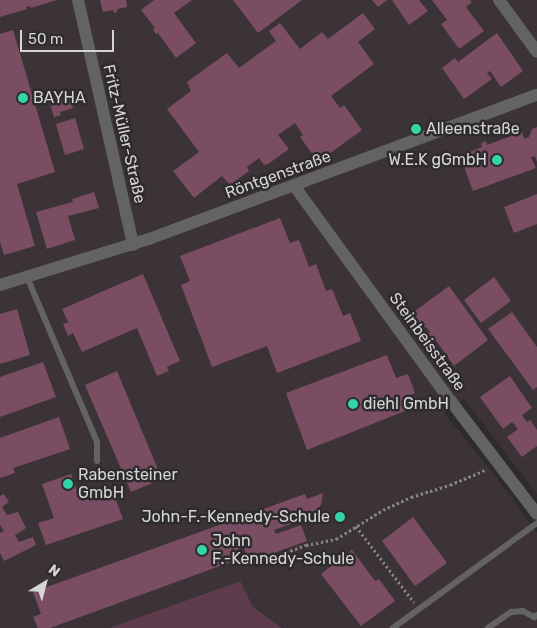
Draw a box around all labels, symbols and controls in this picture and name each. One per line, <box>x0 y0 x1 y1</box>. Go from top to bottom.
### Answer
scale bar <box>22 20 116 52</box>
text: 50 m <box>28 30 63 48</box>
street label: Fritz-Müller-Straße <box>99 63 149 205</box>
place label: BAYHA <box>33 88 86 108</box>
marker: BAYHA <box>17 92 29 104</box>
place label: Alleenstraße <box>426 119 520 139</box>
marker: Alleenstraße <box>410 123 422 135</box>
street label: Röntgenstraße <box>222 147 334 203</box>
place label: W.E.K gGmbH <box>388 150 487 170</box>
marker: W.E.K gGmbH <box>491 154 503 166</box>
street label: Steinbeisstraße <box>385 289 469 395</box>
place label: diehl GmbH <box>363 394 449 414</box>
marker: diehl GmbH <box>347 398 359 410</box>
place label: Rabensteiner GmbH <box>78 465 177 503</box>
marker: Rabensteiner GmbH <box>62 478 74 490</box>
place label: John-F.-Kennedy-Schule <box>141 507 330 527</box>
marker: John-F.-Kennedy-Schule <box>334 511 346 523</box>
place label: John F.-Kennedy-Schule <box>212 531 354 569</box>
marker: John F.-Kennedy-Schule <box>196 544 208 556</box>
north arrow <box>20 558 70 608</box>
text: N <box>45 561 63 580</box>

